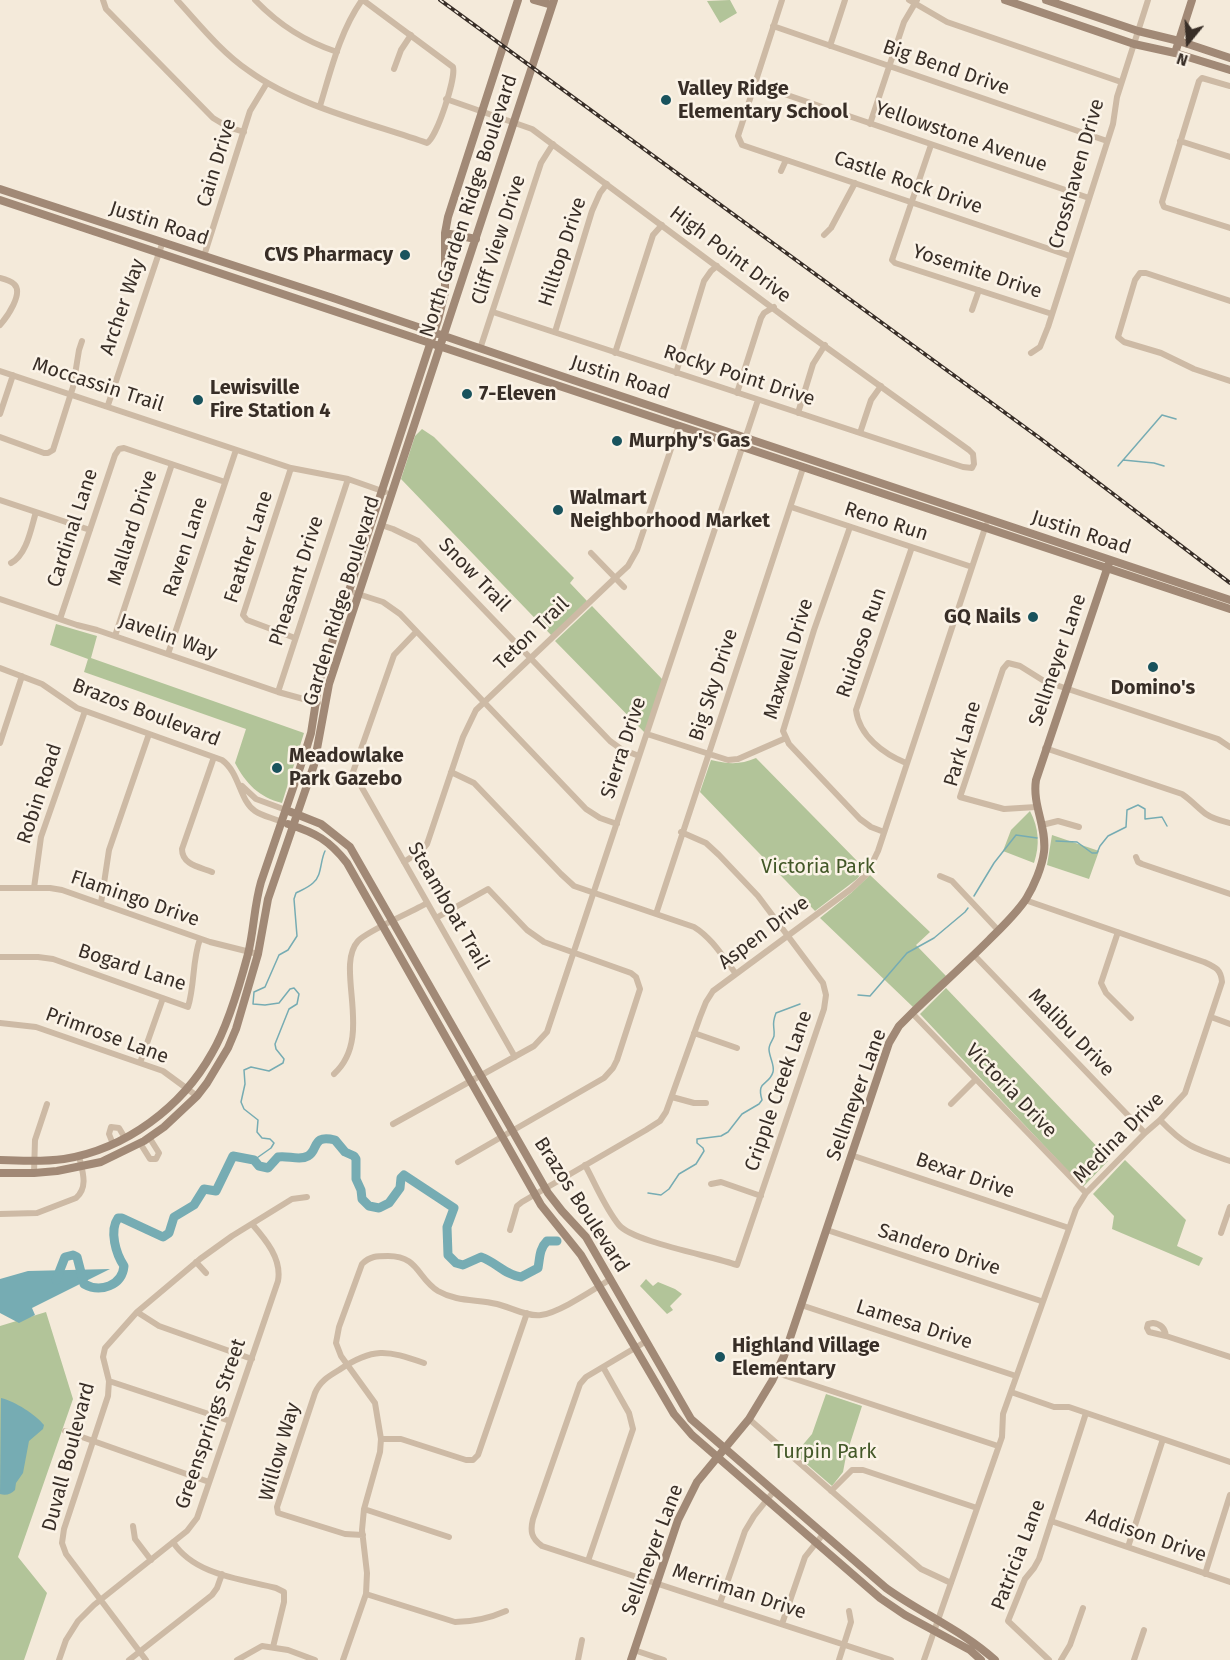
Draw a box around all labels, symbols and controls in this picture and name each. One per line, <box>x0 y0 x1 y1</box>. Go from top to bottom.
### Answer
north arrow <box>1158 12 1218 72</box>
street label: Big Bend Drive <box>879 35 1013 101</box>
text: N <box>1174 49 1190 70</box>
street label: North Garden Ridge Boulevard <box>415 71 523 341</box>
place label: Valley Ridge Elementary School <box>678 77 848 124</box>
marker: Valley Ridge Elementary School <box>659 93 673 107</box>
street label: Yellowstone Avenue <box>872 96 1050 178</box>
street label: Crosshaven Drive <box>1044 96 1110 252</box>
street label: Cain Drive <box>192 116 242 210</box>
street label: Castle Rock Drive <box>831 146 985 220</box>
street label: Cliff View Drive <box>467 172 531 308</box>
street label: Hilltop Drive <box>534 194 592 310</box>
street label: Justin Road <box>106 197 212 251</box>
street label: High Point Drive <box>664 201 796 309</box>
street label: Yosemite Drive <box>909 240 1045 304</box>
place label: CVS Pharmacy <box>264 243 393 267</box>
marker: CVS Pharmacy <box>398 248 412 262</box>
street label: Archer Way <box>95 256 151 358</box>
street label: Rocky Point Drive <box>660 340 818 412</box>
street label: Justin Road <box>567 351 673 405</box>
street label: Moccassin Trail <box>29 352 167 418</box>
place label: Lewisville Fire Station 4 <box>210 376 330 423</box>
place label: 7-Eleven <box>479 382 556 406</box>
marker: 7-Eleven <box>460 387 474 401</box>
marker: Lewisville Fire Station 4 <box>191 393 205 407</box>
place label: Murphy's Gas <box>629 429 750 453</box>
marker: Murphy's Gas <box>610 434 624 448</box>
street label: Cardinal Lane <box>43 466 103 590</box>
street label: Mallard Drive <box>103 467 163 589</box>
place label: Walmart Neighborhood Market <box>570 486 770 533</box>
street label: Feather Lane <box>220 488 278 606</box>
street label: Garden Ridge Boulevard <box>299 493 385 709</box>
street label: Raven Lane <box>159 494 213 600</box>
street label: Reno Run <box>841 497 931 547</box>
marker: Walmart Neighborhood Market <box>551 503 565 517</box>
street label: Justin Road <box>1028 506 1134 560</box>
street label: Pheasant Drive <box>265 513 329 649</box>
street label: Snow Trail <box>433 533 515 617</box>
street label: Ruidoso Run <box>832 585 892 701</box>
street label: Sellmeyer Lane <box>1024 591 1092 729</box>
street label: Teton Trail <box>490 592 574 676</box>
street label: Maxwell Drive <box>759 596 819 722</box>
place label: GQ Nails <box>944 605 1021 629</box>
street label: Javelin Way <box>116 609 220 665</box>
marker: GQ Nails <box>1026 610 1040 624</box>
street label: Big Sky Drive <box>685 626 743 744</box>
marker: Domino's <box>1146 660 1160 674</box>
street label: Brazos Boulevard <box>69 674 223 752</box>
place label: Domino's <box>1111 676 1195 700</box>
street label: Sierra Drive <box>596 694 652 802</box>
street label: Park Lane <box>939 698 987 790</box>
street label: Robin Road <box>12 741 68 847</box>
place label: Meadowlake Park Gazebo <box>289 744 404 791</box>
marker: Meadowlake Park Gazebo <box>270 761 284 775</box>
street label: Steamboat Trail <box>402 838 494 974</box>
park label: Victoria Park <box>761 855 875 879</box>
street label: Flamingo Drive <box>67 866 203 932</box>
street label: Aspen Drive <box>714 891 814 975</box>
street label: Bogard Lane <box>75 939 189 997</box>
street label: Malibu Drive <box>1023 984 1119 1082</box>
street label: Primrose Lane <box>42 1003 172 1069</box>
street label: Cripple Creek Lane <box>740 1007 818 1175</box>
street label: Sellmeyer Lane <box>822 1026 892 1164</box>
street label: Victoria Drive <box>960 1039 1062 1143</box>
street label: Medina Drive <box>1068 1087 1170 1189</box>
street label: Brazos Boulevard <box>528 1133 634 1277</box>
street label: Bexar Drive <box>912 1148 1018 1204</box>
street label: Sandero Drive <box>875 1219 1003 1281</box>
street label: Lamesa Drive <box>853 1295 975 1355</box>
place label: Highland Village Elementary <box>732 1334 880 1381</box>
street label: Greensprings Street <box>171 1336 251 1512</box>
marker: Highland Village Elementary <box>713 1350 727 1364</box>
street label: Duvall Boulevard <box>38 1380 100 1534</box>
street label: Willow Way <box>254 1400 306 1504</box>
park label: Turpin Park <box>774 1440 876 1464</box>
street label: Sellmeyer Lane <box>617 1481 689 1619</box>
street label: Patricia Lane <box>987 1496 1051 1614</box>
street label: Addison Drive <box>1083 1504 1209 1568</box>
street label: Merriman Drive <box>669 1559 809 1625</box>

